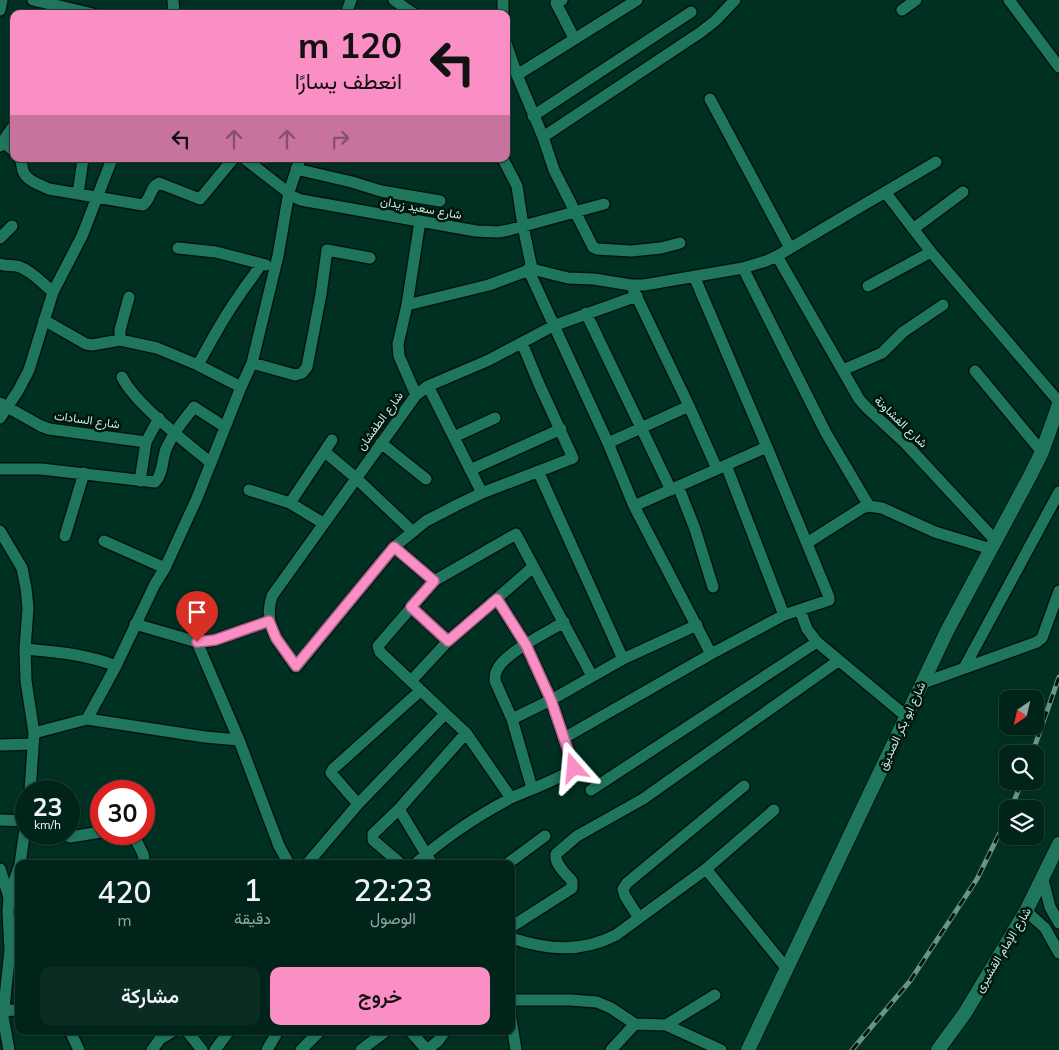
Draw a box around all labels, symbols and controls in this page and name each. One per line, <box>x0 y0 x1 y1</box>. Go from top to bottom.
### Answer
text: 120 m <box>298 23 402 67</box>
icon: left <box>420 30 485 95</box>
text: انعطف يسارًا <box>295 67 402 95</box>
icon: left <box>167 125 195 153</box>
icon: ahead <box>220 125 248 153</box>
icon: ahead <box>273 125 301 153</box>
icon: right <box>326 125 354 153</box>
street label: شارع سعيد زيدان <box>379 193 463 224</box>
street label: شارع الطفشان <box>353 388 408 454</box>
street label: شارع الفشاونة <box>870 393 931 452</box>
street label: شارع السادات <box>53 407 121 433</box>
pin <box>176 591 218 642</box>
icon: arrive <box>183 598 211 626</box>
street label: شارع ابو بكر الصديق <box>875 679 930 773</box>
north arrow <box>999 690 1044 735</box>
map controls <box>999 690 1044 845</box>
position arrow <box>547 741 599 793</box>
button: search <box>999 745 1044 790</box>
speed limit sign: 30 <box>90 780 155 845</box>
text: 23 <box>32 791 63 822</box>
button: layers <box>999 800 1044 845</box>
text: km/h <box>34 817 61 832</box>
text: 1 <box>243 871 261 909</box>
text: 22:23 <box>353 871 433 909</box>
text: 420 <box>97 873 151 911</box>
street label: شارع الإمام القشيرى <box>971 904 1036 996</box>
text: دقيقة <box>234 908 271 928</box>
text: الوصول <box>370 908 416 928</box>
text: m <box>117 910 132 930</box>
button: مشاركة <box>40 967 260 1025</box>
button: خروج <box>270 967 490 1025</box>

